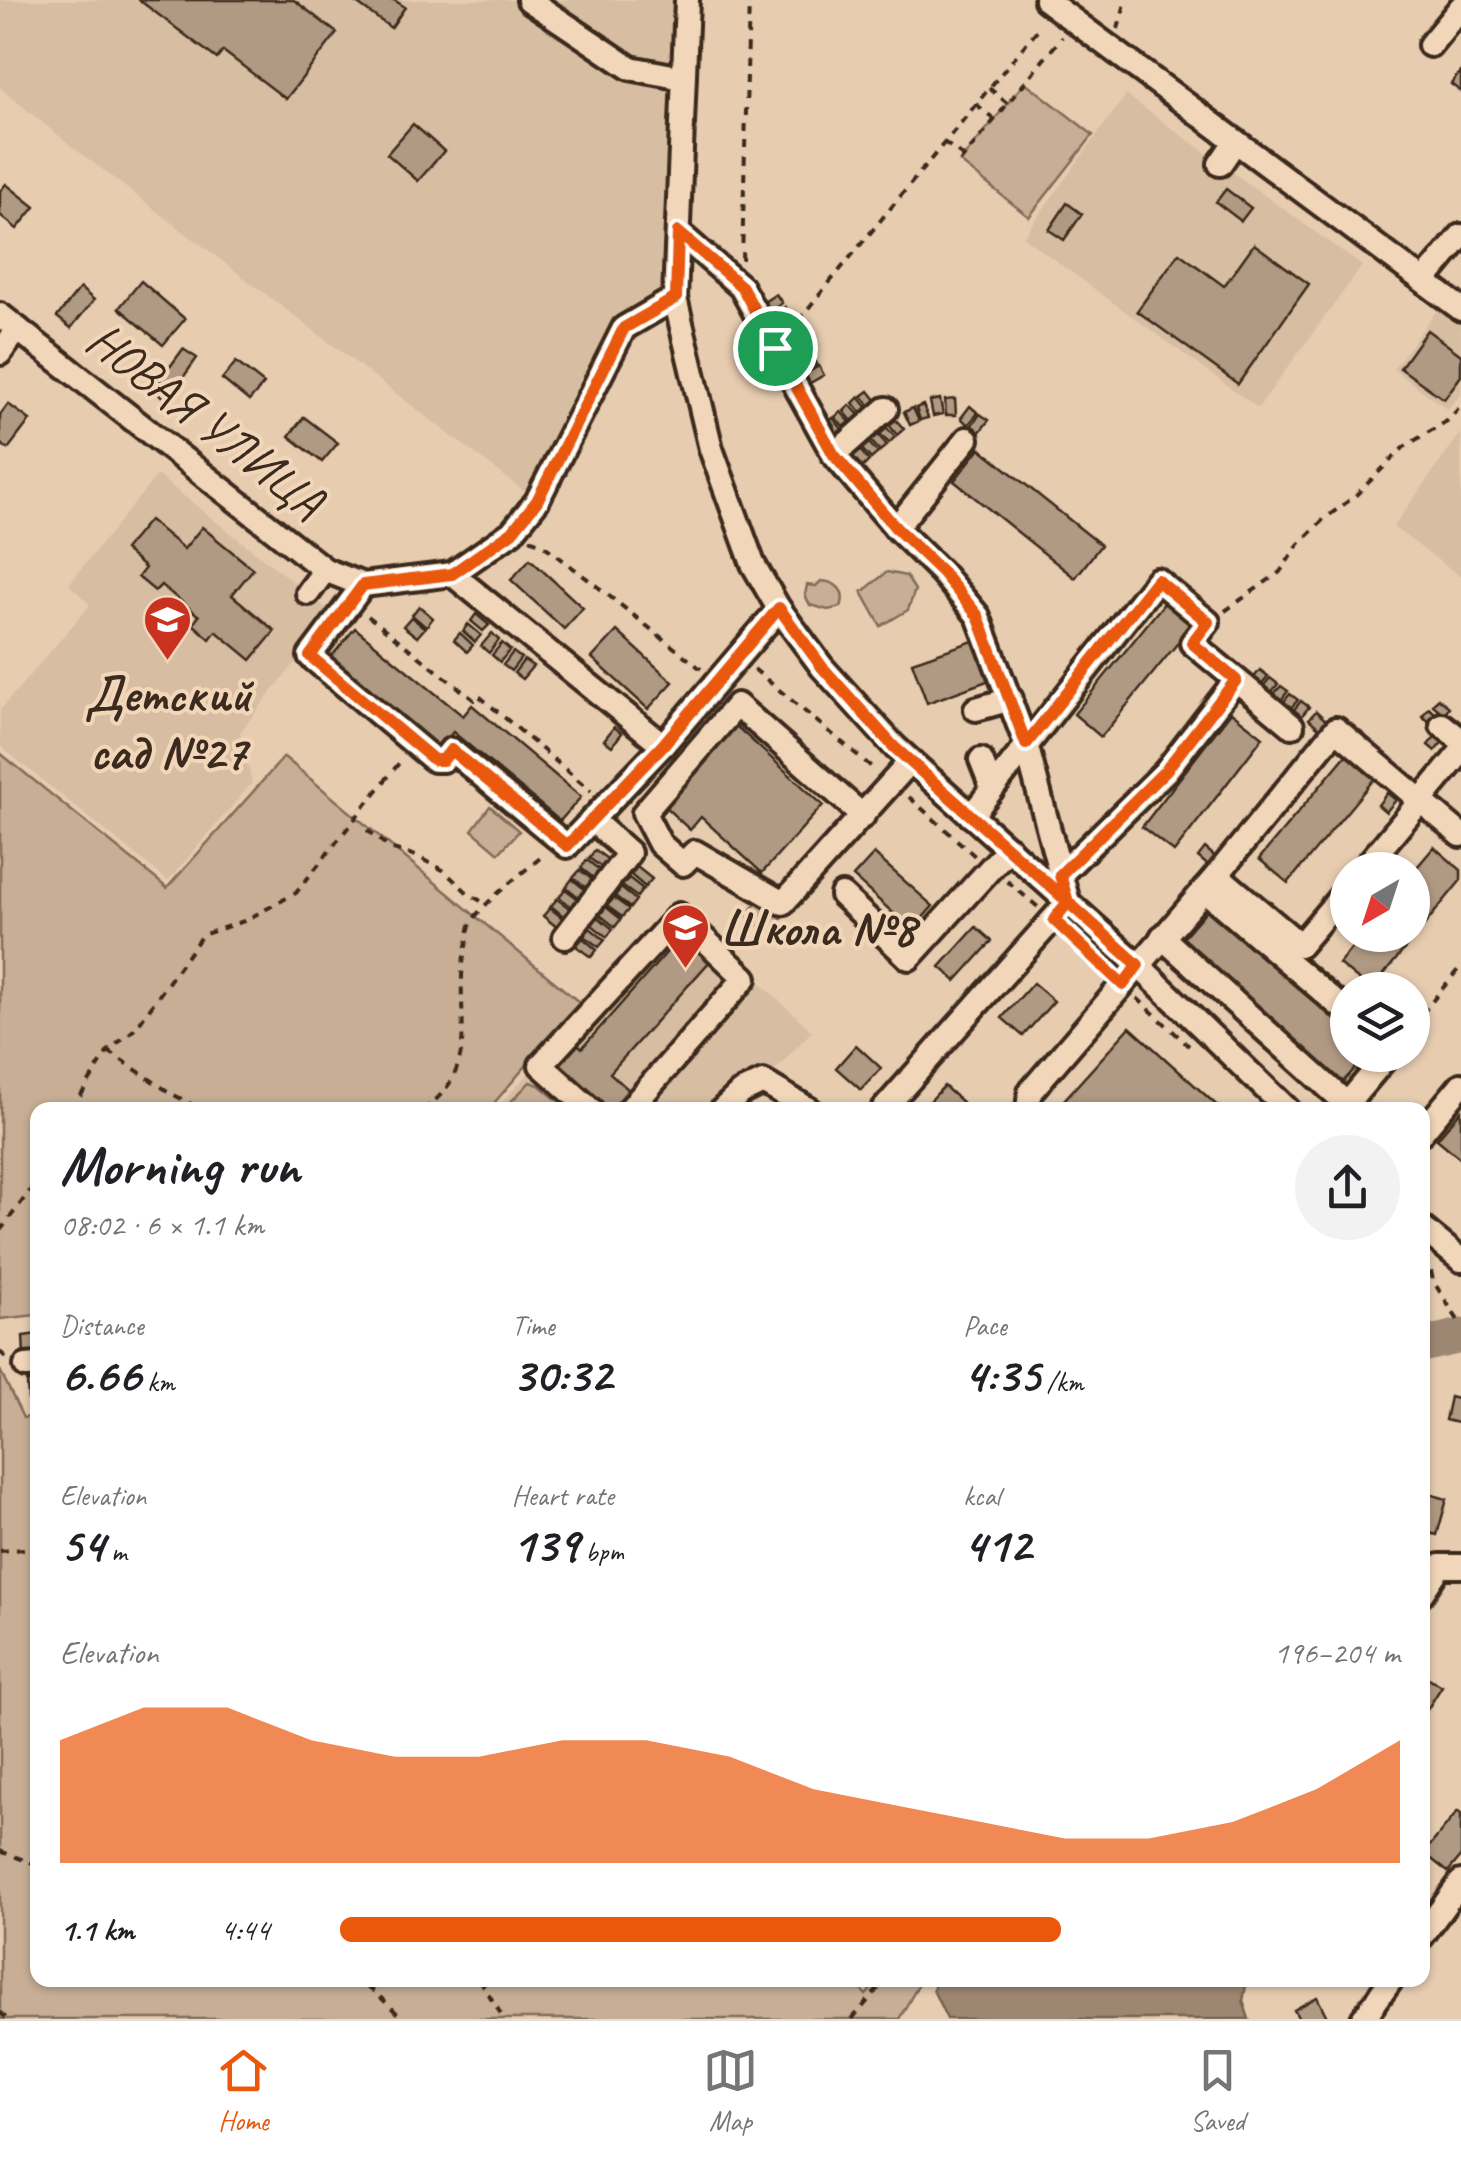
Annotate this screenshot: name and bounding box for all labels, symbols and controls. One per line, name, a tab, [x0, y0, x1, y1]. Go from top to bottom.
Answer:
pin	[733, 306, 818, 391]
street label: НОВАЯ УЛИЦА	[75, 308, 338, 533]
icon: arrive	[748, 321, 803, 376]
school or university icon: Детский сад №27	[142, 594, 194, 662]
place label: Детский сад №27	[85, 663, 255, 784]
north arrow	[1330, 852, 1430, 952]
map controls	[1330, 852, 1430, 1072]
place label: Школа №8	[720, 897, 921, 960]
school or university icon: Школа №8	[659, 902, 711, 970]
button: layers	[1330, 972, 1430, 1072]
text: Morning run	[60, 1131, 300, 1201]
button: share	[1295, 1135, 1400, 1240]
text: 08:02 · 6 × 1.1 km	[60, 1204, 264, 1245]
text: Distance	[60, 1308, 144, 1343]
text: Time	[512, 1308, 555, 1343]
text: Pace	[963, 1308, 1006, 1343]
text: 6.66	[60, 1343, 141, 1406]
text: 30:32	[512, 1343, 612, 1406]
text: 4:35	[963, 1343, 1040, 1406]
text: km	[141, 1364, 175, 1399]
text: /km	[1040, 1364, 1083, 1399]
text: Elevation	[60, 1478, 146, 1513]
text: Heart rate	[512, 1478, 614, 1513]
text: kcal	[963, 1478, 1000, 1513]
text: 54	[60, 1513, 104, 1576]
text: 139	[512, 1513, 579, 1576]
text: 412	[963, 1513, 1031, 1576]
text: m	[104, 1534, 127, 1569]
text: bpm	[579, 1534, 624, 1569]
text: Elevation	[60, 1632, 158, 1673]
text: 196–204 m	[1274, 1632, 1400, 1673]
text: 1.1 km	[60, 1909, 134, 1950]
text: 4:44	[220, 1909, 270, 1950]
tab: Home	[216, 2043, 271, 2138]
tab: Map	[703, 2043, 758, 2138]
tab: Saved	[1190, 2043, 1245, 2138]

